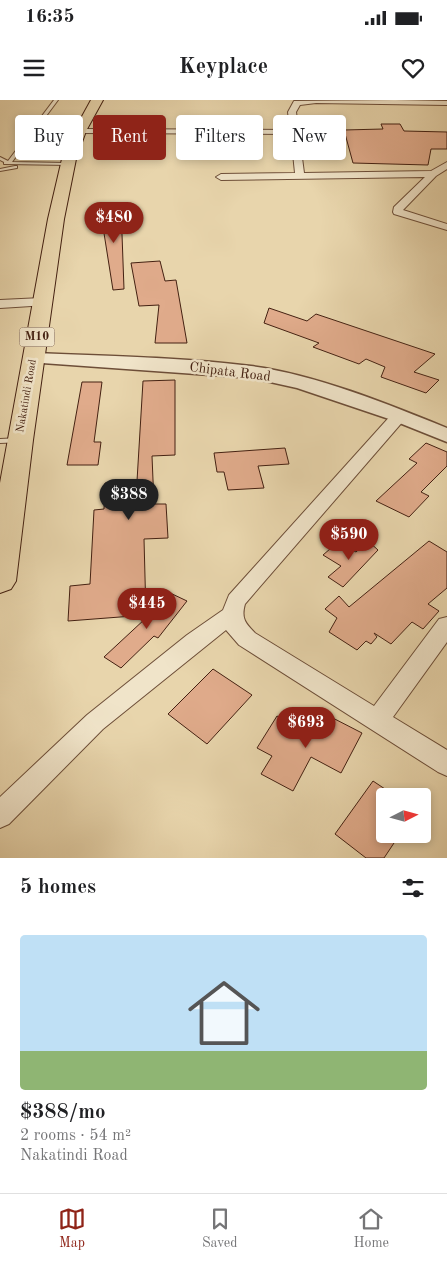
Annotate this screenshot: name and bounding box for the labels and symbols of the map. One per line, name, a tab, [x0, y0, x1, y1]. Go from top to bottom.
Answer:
pin: $480	[84, 202, 144, 244]
road number: M10	[20, 328, 54, 346]
street label: Nakatindi Road	[15, 358, 39, 433]
street label: Chipata Road	[189, 360, 271, 384]
pin: $388	[99, 478, 159, 521]
pin: $590	[319, 518, 379, 561]
pin: $445	[117, 588, 177, 630]
pin: $693	[276, 706, 336, 749]
north arrow	[376, 788, 431, 842]

